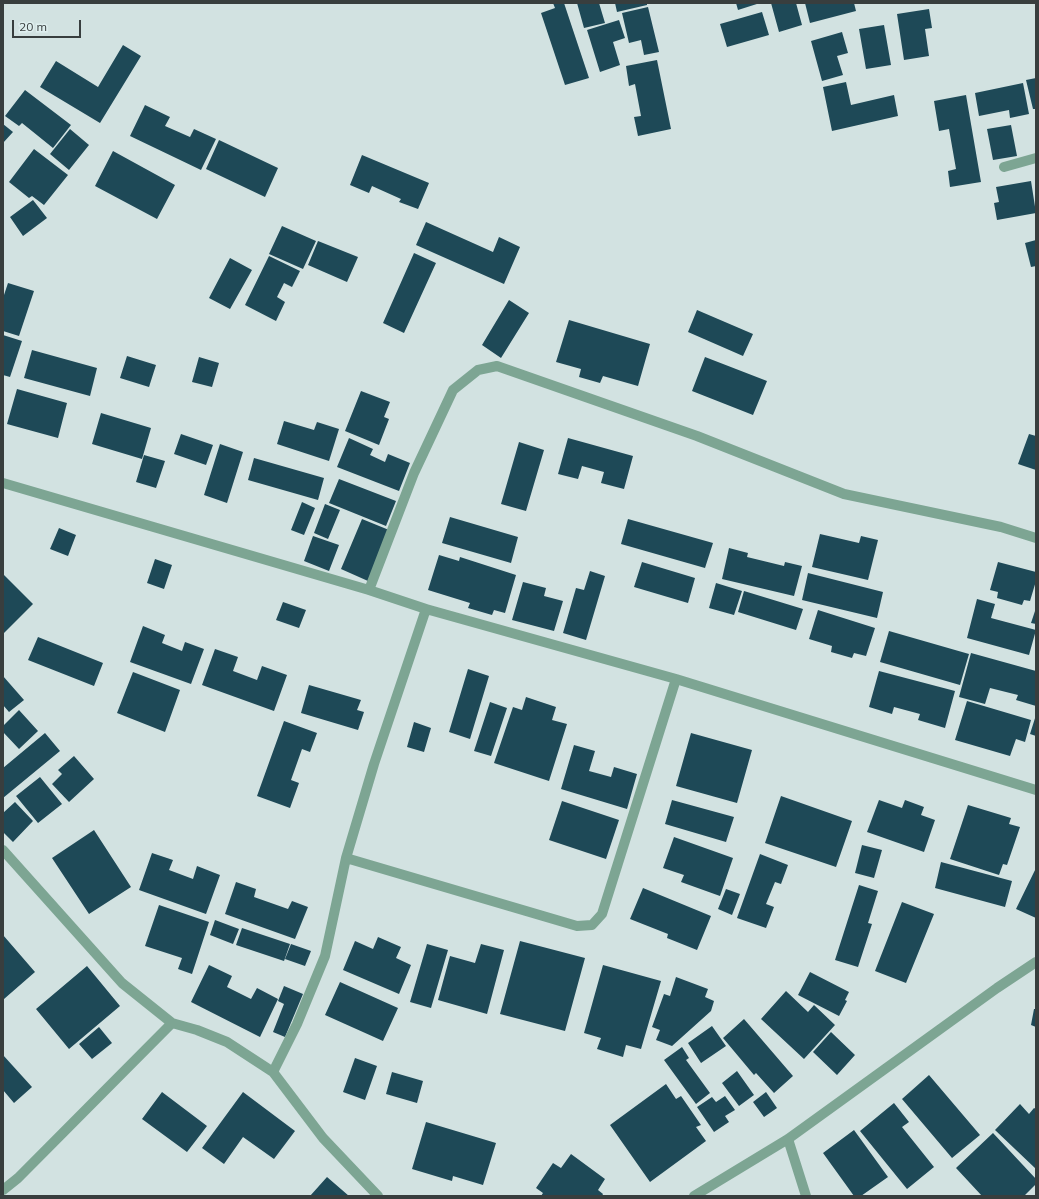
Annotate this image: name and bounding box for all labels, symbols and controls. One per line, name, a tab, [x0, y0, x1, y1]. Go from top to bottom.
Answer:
scale bar	[14, 12, 83, 38]
text: 20 m	[19, 19, 47, 34]

